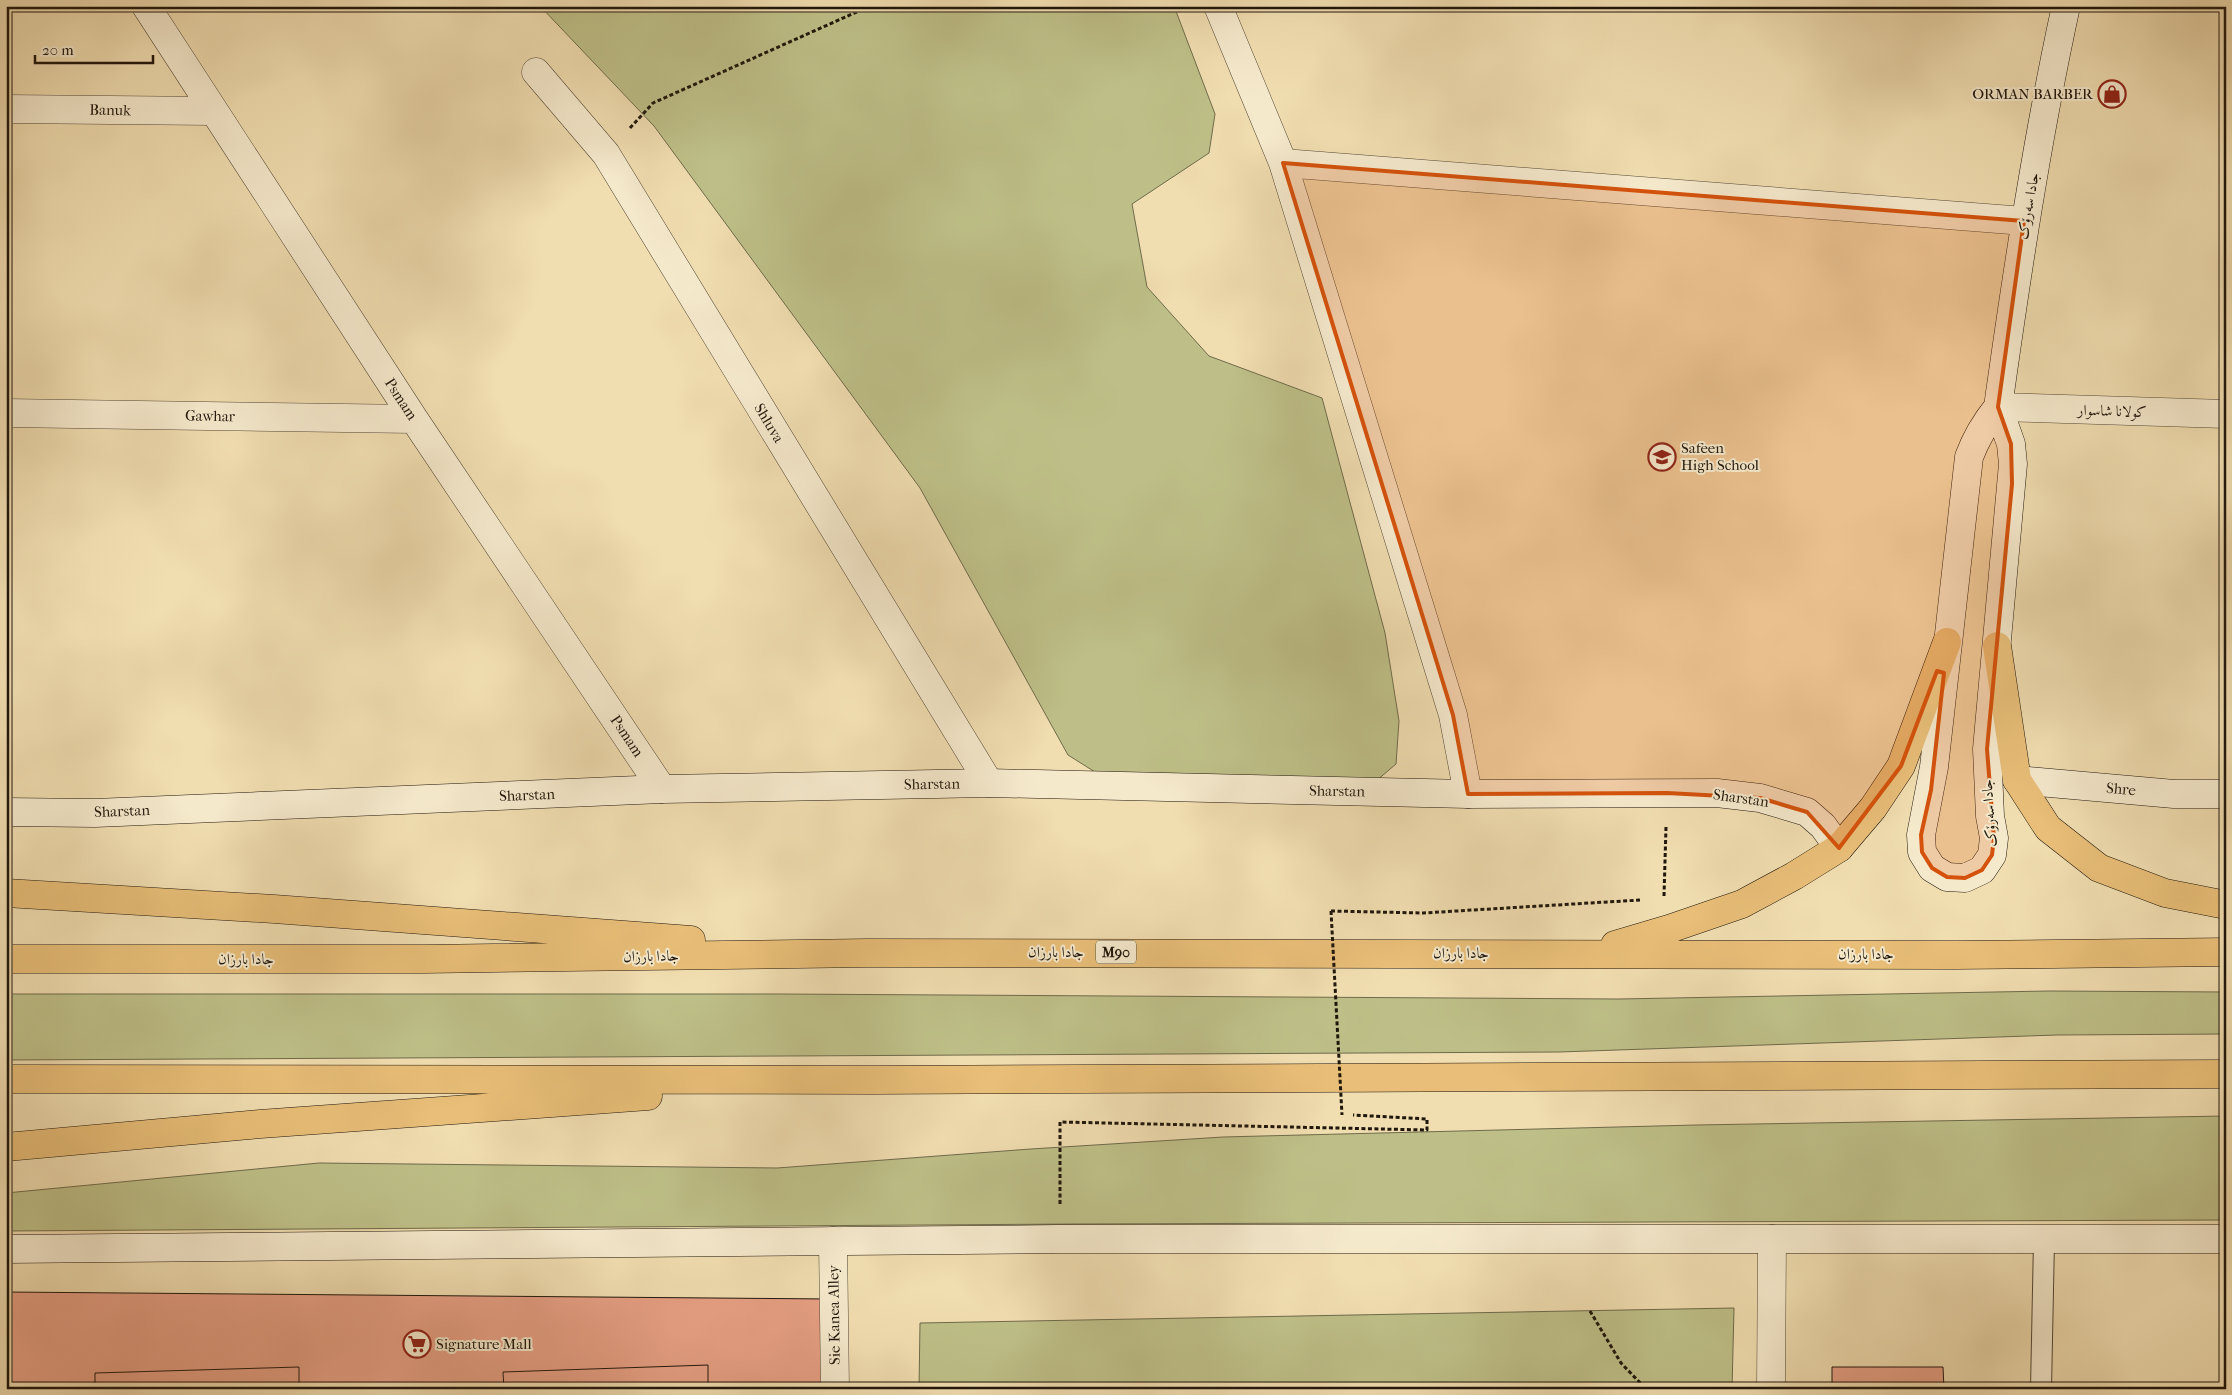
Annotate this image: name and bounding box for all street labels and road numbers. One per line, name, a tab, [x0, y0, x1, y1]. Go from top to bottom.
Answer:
street label: Banuk	[89, 101, 131, 119]
street label: جادا سەرۆک	[2013, 171, 2043, 241]
street label: Psmam	[381, 375, 421, 424]
street label: Shluva	[750, 400, 788, 447]
street label: كولانا شاسوار	[2075, 401, 2147, 421]
street label: Gawhar	[185, 407, 236, 425]
street label: Psmam	[607, 712, 648, 761]
street label: Sharstan	[904, 775, 960, 793]
street label: جادا سەرۆک	[1978, 779, 2000, 847]
street label: Shre	[2105, 779, 2137, 799]
street label: Sharstan	[1309, 782, 1365, 800]
street label: Sharstan	[499, 785, 556, 805]
street label: Sharstan	[1712, 785, 1770, 811]
street label: Sharstan	[94, 801, 151, 821]
road number: M90	[1096, 940, 1136, 964]
street label: جادا بارزان	[1028, 943, 1084, 961]
street label: جادا بارزان	[1433, 944, 1489, 962]
street label: جادا بارزان	[1838, 945, 1894, 963]
street label: جادا بارزان	[623, 947, 679, 965]
street label: جادا بارزان	[218, 950, 274, 968]
street label: Sie Kanea Alley	[824, 1264, 844, 1365]

